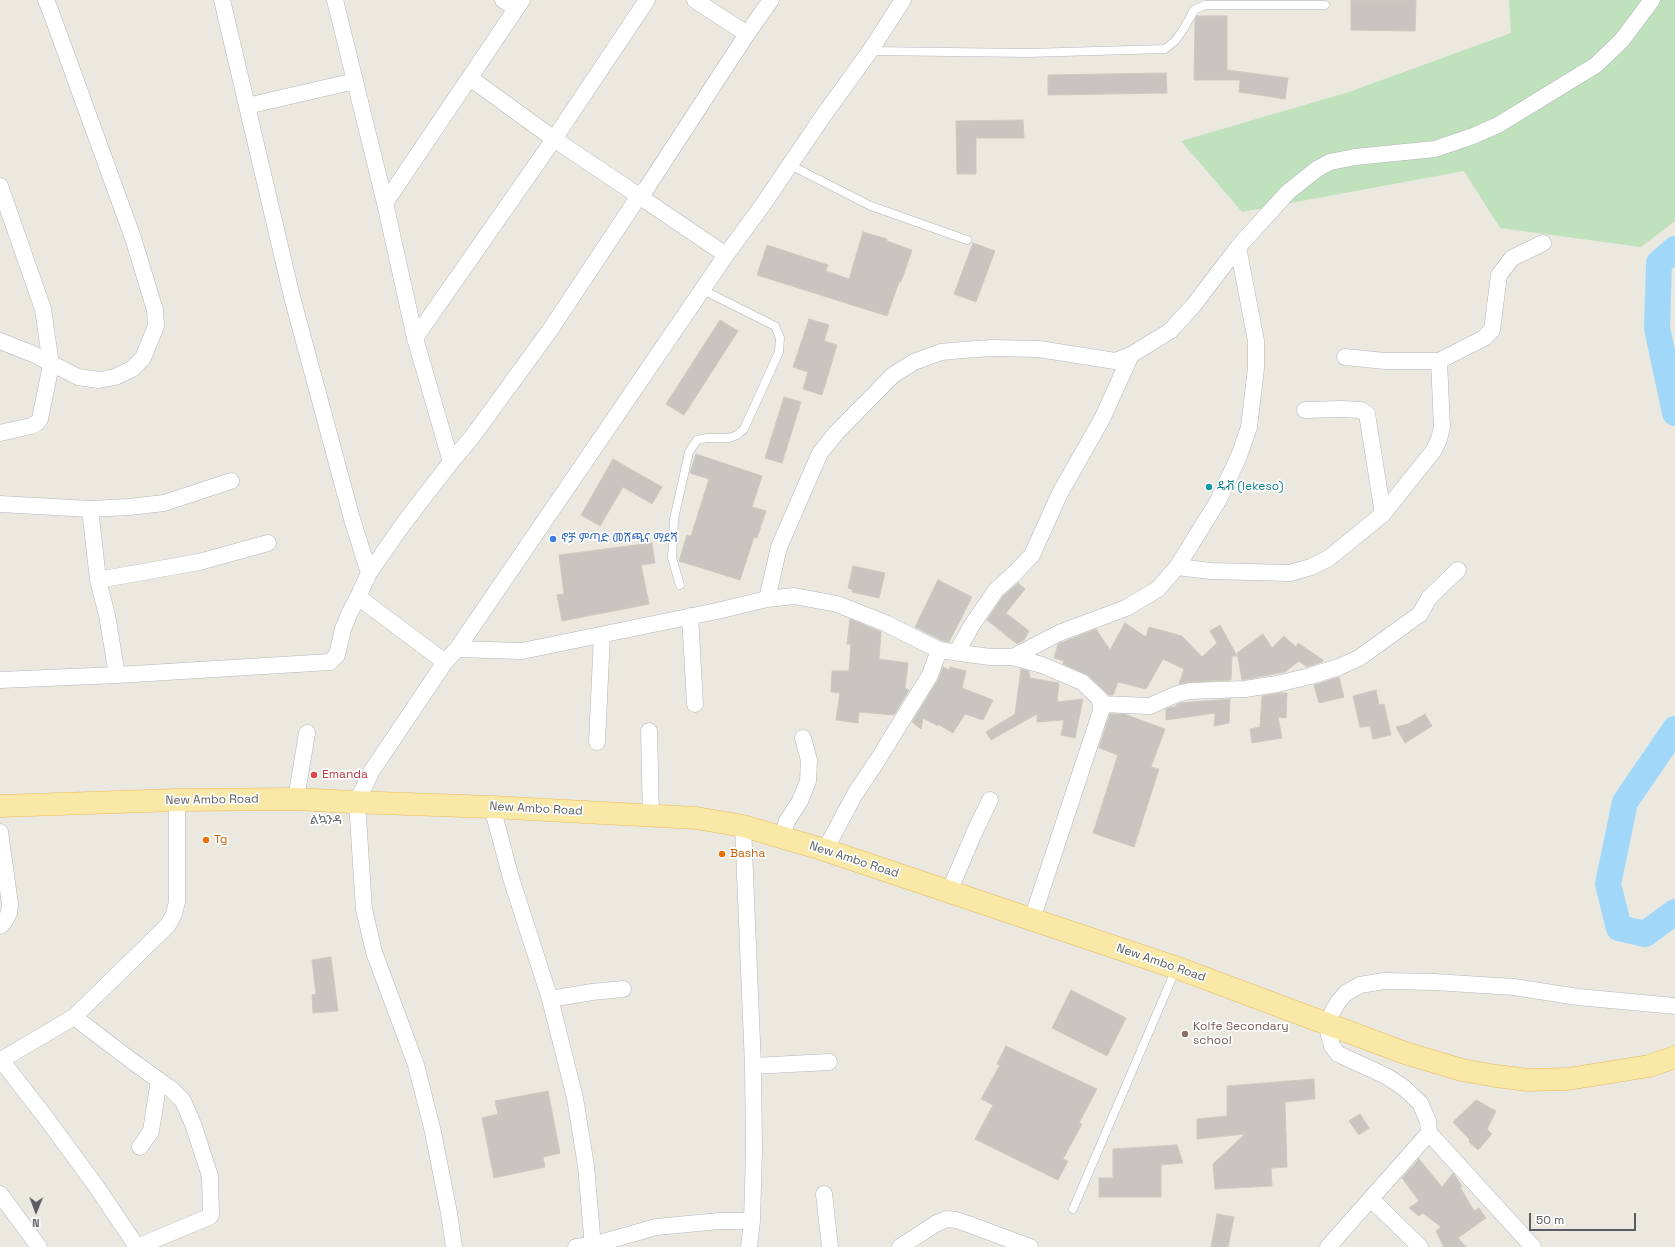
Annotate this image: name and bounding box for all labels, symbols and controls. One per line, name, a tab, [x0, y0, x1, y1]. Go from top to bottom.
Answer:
place label: ዴቭ (lekeso)	[1217, 480, 1283, 494]
marker: ዴቭ (lekeso)	[1204, 482, 1214, 492]
place label: ኖቻ ምጣድ መሸጫና ማደሻ	[561, 532, 678, 546]
marker: ኖቻ ምጣድ መሸጫና ማደሻ	[548, 534, 558, 544]
place label: Emanda	[322, 768, 368, 782]
marker: Emanda	[309, 770, 319, 780]
street label: New Ambo Road	[165, 792, 259, 808]
street label: New Ambo Road	[489, 799, 583, 819]
district label: ልኳንዳ	[310, 812, 342, 828]
place label: Tg	[214, 833, 228, 847]
marker: Tg	[201, 835, 211, 845]
street label: New Ambo Road	[807, 839, 901, 881]
place label: Basha	[730, 847, 765, 861]
marker: Basha	[717, 849, 727, 859]
street label: New Ambo Road	[1115, 941, 1207, 985]
place label: Kolfe Secondary school	[1193, 1020, 1289, 1048]
marker: Kolfe Secondary school	[1180, 1029, 1190, 1039]
north arrow	[16, 1191, 56, 1231]
scale bar	[1531, 1205, 1638, 1231]
text: 50 m	[1536, 1212, 1564, 1228]
text: N	[32, 1216, 40, 1230]

